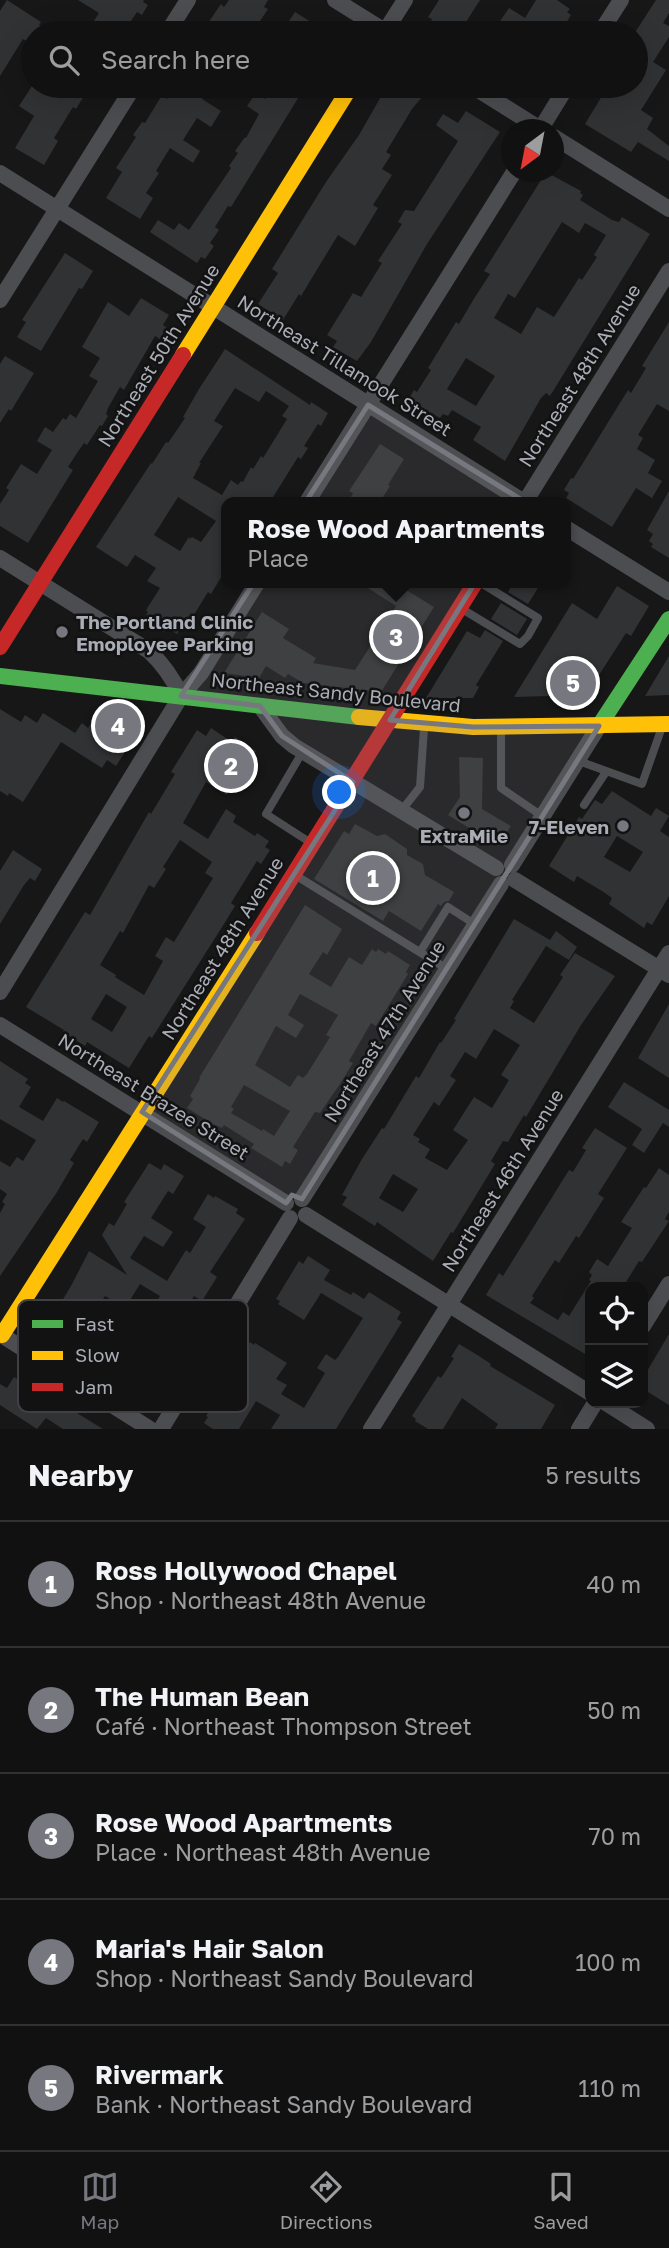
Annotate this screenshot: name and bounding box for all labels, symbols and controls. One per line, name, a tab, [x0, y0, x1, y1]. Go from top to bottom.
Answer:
search box	[21, 21, 648, 98]
icon: search	[45, 41, 83, 79]
text: Search here	[101, 44, 250, 75]
north arrow	[501, 119, 564, 182]
street label: Northeast 50th Avenue	[92, 259, 224, 451]
street label: Northeast 48th Avenue	[513, 279, 645, 471]
street label: Northeast Tillamook Street	[234, 289, 456, 441]
popup	[221, 497, 571, 588]
text: Rose Wood Apartments	[247, 513, 545, 544]
text: Place	[247, 544, 309, 572]
place label: The Portland Clinic Emoployee Parking	[76, 610, 253, 655]
pin: 3	[373, 611, 419, 663]
marker: The Portland Clinic Emoployee Parking	[54, 624, 70, 640]
pin: 5	[550, 657, 596, 709]
street label: Northeast Sandy Boulevard	[210, 667, 462, 717]
pin: 4	[95, 700, 141, 752]
pin: 2	[208, 740, 254, 792]
your location	[322, 775, 356, 809]
marker: ExtraMile	[456, 805, 472, 821]
place label: 7-Eleven	[529, 815, 609, 838]
marker: 7-Eleven	[615, 818, 631, 834]
place label: ExtraMile	[420, 824, 508, 847]
street label: Northeast 48th Avenue	[156, 852, 288, 1044]
pin: 1	[350, 852, 396, 904]
street label: Northeast 47th Avenue	[319, 936, 449, 1126]
street label: Northeast Brazee Street	[54, 1028, 254, 1164]
street label: Northeast 46th Avenue	[436, 1084, 568, 1276]
map controls	[585, 1282, 648, 1408]
button: locate	[585, 1282, 648, 1345]
legend	[18, 1300, 248, 1412]
text: Fast	[75, 1312, 114, 1335]
text: Slow	[75, 1343, 120, 1366]
button: layers	[585, 1345, 648, 1408]
text: Jam	[75, 1375, 113, 1398]
text: Nearby	[28, 1457, 133, 1493]
text: 5 results	[545, 1461, 641, 1489]
text: Ross Hollywood Chapel	[95, 1555, 397, 1586]
text: 1	[45, 1570, 57, 1598]
text: 40 m	[587, 1570, 641, 1598]
text: Shop · Northeast 48th Avenue	[95, 1586, 426, 1614]
text: The Human Bean	[95, 1681, 309, 1712]
text: 2	[44, 1696, 58, 1724]
text: 50 m	[587, 1696, 641, 1724]
text: Café · Northeast Thompson Street	[95, 1712, 472, 1740]
text: Rose Wood Apartments	[95, 1807, 392, 1838]
text: 3	[44, 1822, 58, 1850]
text: 70 m	[588, 1822, 641, 1850]
text: Place · Northeast 48th Avenue	[95, 1838, 431, 1866]
text: Maria's Hair Salon	[95, 1933, 324, 1964]
text: 4	[44, 1948, 58, 1976]
text: 100 m	[575, 1948, 641, 1976]
text: Shop · Northeast Sandy Boulevard	[95, 1964, 474, 1992]
text: Rivermark	[95, 2059, 224, 2090]
text: 5	[44, 2074, 58, 2102]
text: 110 m	[578, 2074, 641, 2102]
text: Bank · Northeast Sandy Boulevard	[95, 2090, 472, 2118]
tab: Map	[80, 2168, 119, 2233]
tab: Directions	[280, 2168, 373, 2233]
tab: Saved	[533, 2168, 589, 2233]

